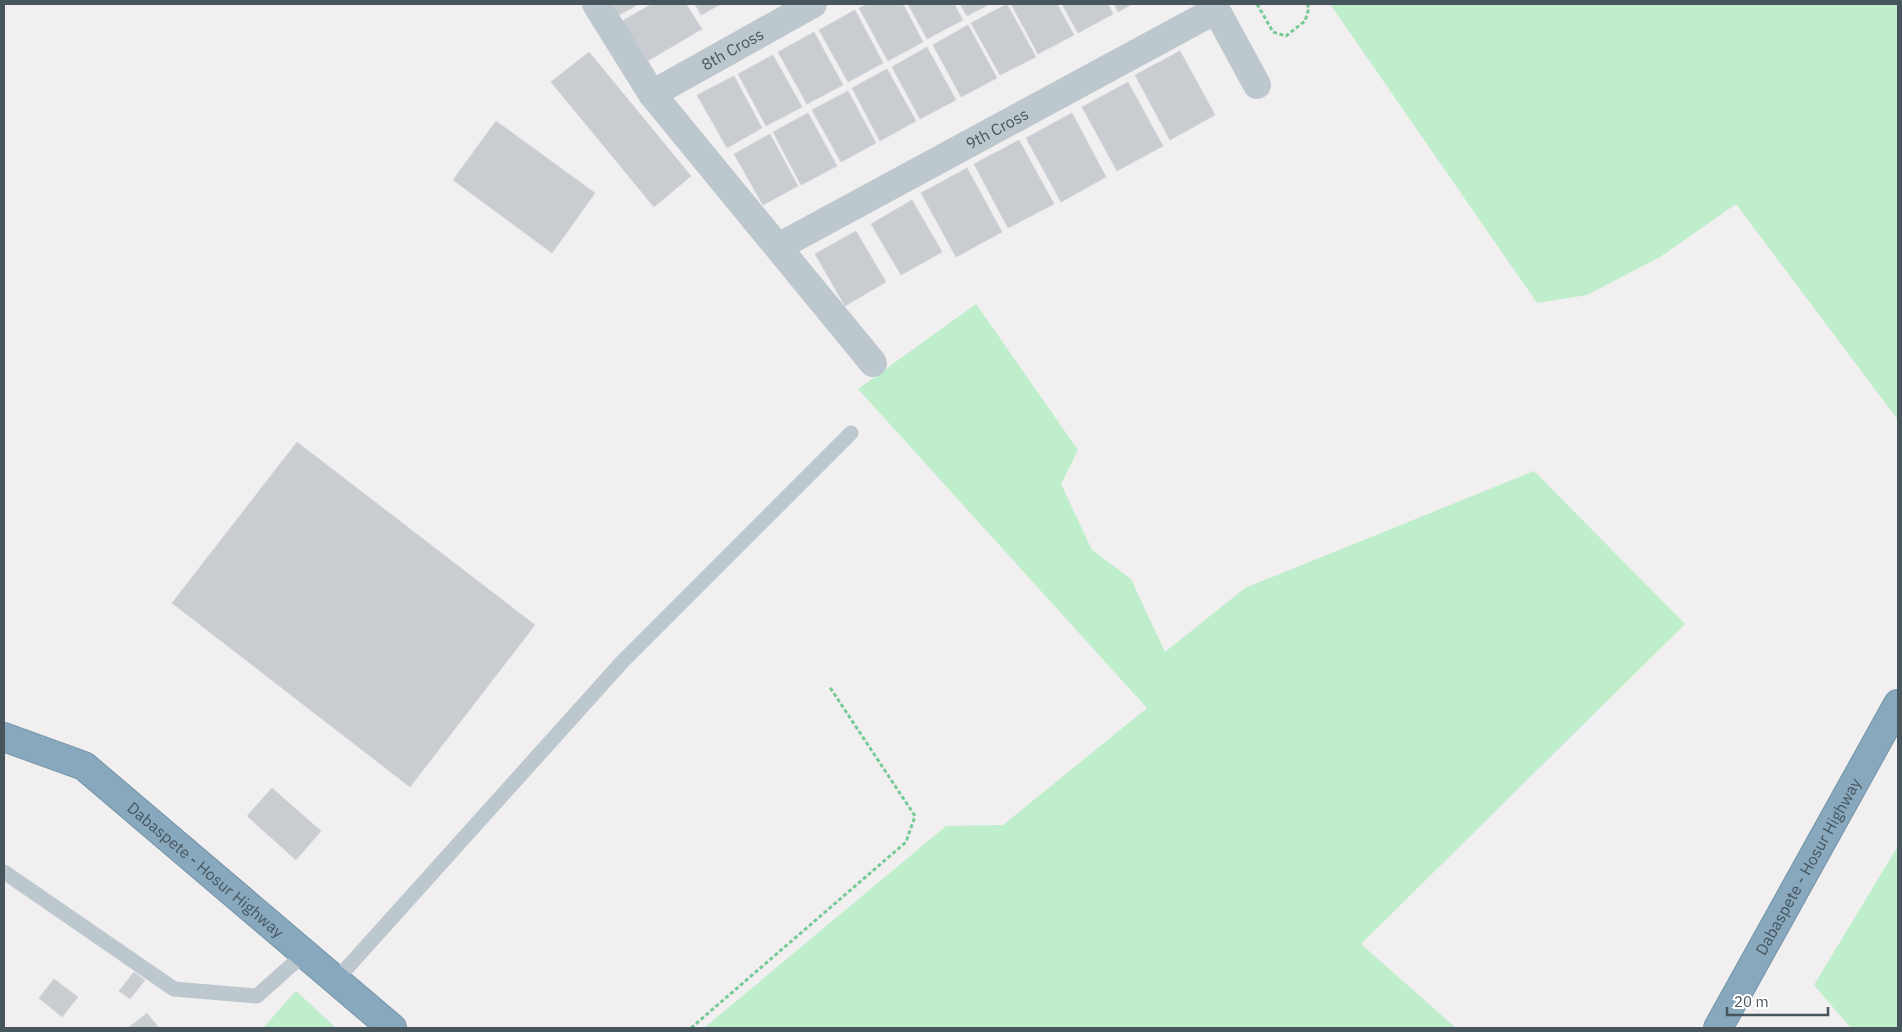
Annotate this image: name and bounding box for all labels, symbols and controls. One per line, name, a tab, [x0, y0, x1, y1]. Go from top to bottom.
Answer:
street label: 8th Cross	[698, 24, 767, 75]
street label: 9th Cross	[962, 103, 1032, 154]
street label: Dabaspete - Hosur Highway	[1751, 774, 1865, 958]
street label: Dabaspete - Hosur Highway	[123, 797, 288, 942]
scale bar	[1727, 984, 1828, 1016]
text: 20 m	[1734, 992, 1769, 1011]

